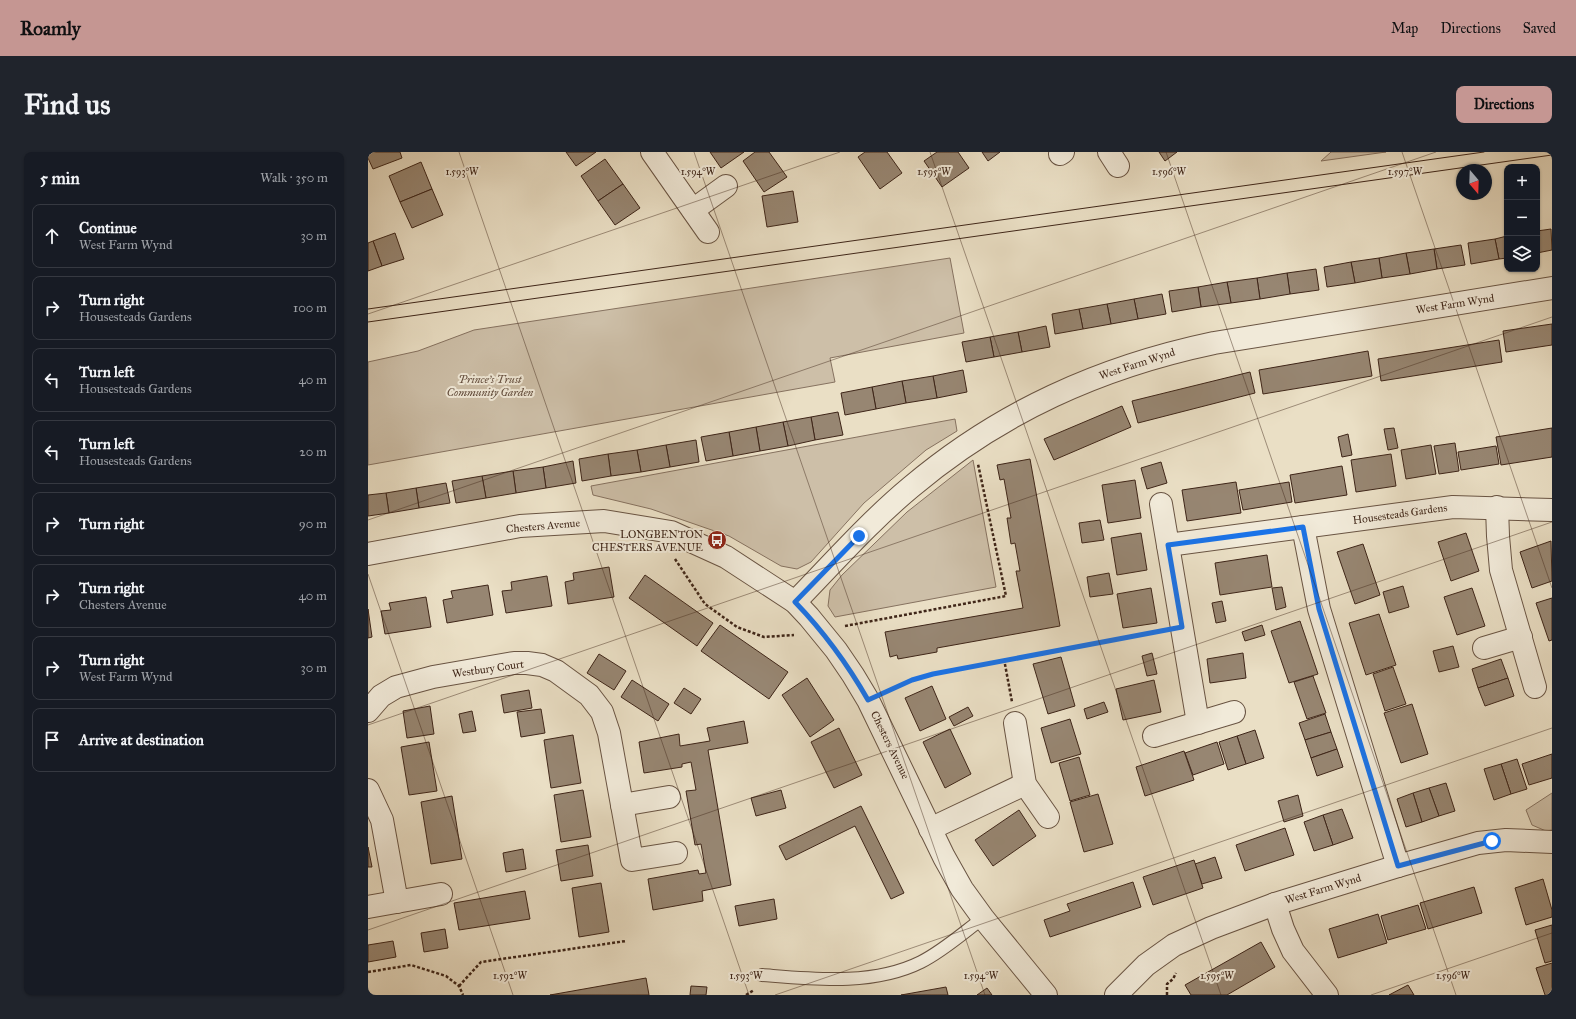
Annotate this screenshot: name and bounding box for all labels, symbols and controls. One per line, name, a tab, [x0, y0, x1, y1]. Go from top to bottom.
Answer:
text: Roamly	[20, 17, 81, 40]
text: Map	[1391, 20, 1418, 37]
text: Directions	[1440, 20, 1501, 37]
text: Saved	[1523, 20, 1556, 37]
button: Directions	[1456, 86, 1552, 123]
text: Find us	[24, 87, 110, 122]
north arrow	[1456, 164, 1492, 200]
map controls	[1504, 164, 1540, 272]
button: +	[1504, 164, 1540, 200]
text: 1.593°W	[445, 166, 479, 178]
text: 1.594°W	[681, 166, 716, 178]
text: 1.595°W	[917, 166, 951, 178]
text: 1.596°W	[1152, 166, 1187, 178]
text: 1.597°W	[1388, 166, 1423, 178]
text: 5 min	[40, 168, 80, 189]
text: Walk · 350 m	[260, 170, 328, 186]
button: −	[1504, 200, 1540, 236]
text: Continue	[79, 219, 137, 237]
icon: ahead	[41, 225, 63, 247]
text: 30 m	[301, 228, 327, 244]
button: layers	[1504, 236, 1540, 272]
text: West Farm Wynd	[79, 237, 172, 253]
text: Turn right	[79, 291, 144, 309]
street label: West Farm Wynd	[1415, 291, 1496, 317]
icon: right	[41, 297, 63, 319]
text: 100 m	[293, 300, 327, 316]
text: Housesteads Gardens	[79, 309, 192, 325]
street label: West Farm Wynd	[1097, 345, 1177, 382]
text: Turn left	[79, 363, 135, 381]
icon: left	[41, 369, 63, 391]
text: 40 m	[298, 372, 327, 388]
park label: Prince's Trust Community Garden	[447, 373, 534, 399]
text: Housesteads Gardens	[79, 381, 192, 397]
text: Turn left	[79, 435, 135, 453]
icon: left	[41, 441, 63, 463]
text: 20 m	[299, 444, 327, 460]
text: Housesteads Gardens	[79, 453, 192, 469]
street label: Housesteads Gardens	[1352, 501, 1448, 527]
icon: right	[41, 513, 63, 535]
text: Turn right	[79, 515, 144, 533]
text: 90 m	[299, 516, 327, 532]
street label: Chesters Avenue	[505, 516, 581, 536]
route end	[850, 527, 868, 545]
place label: LONGBENTON CHESTERS AVENUE	[592, 528, 703, 554]
bus stop icon: LONGBENTON CHESTERS AVENUE	[706, 529, 728, 551]
text: Turn right	[79, 579, 144, 597]
icon: right	[41, 585, 63, 607]
text: 40 m	[298, 588, 327, 604]
text: Chesters Avenue	[79, 597, 167, 613]
text: Turn right	[79, 651, 144, 669]
icon: right	[41, 657, 63, 679]
street label: Westbury Court	[451, 658, 525, 680]
text: 30 m	[301, 660, 327, 676]
text: West Farm Wynd	[79, 669, 172, 685]
street label: Chesters Avenue	[868, 709, 912, 782]
icon: arrive	[41, 729, 63, 751]
text: Arrive at destination	[79, 731, 204, 749]
route start	[1483, 832, 1501, 850]
street label: West Farm Wynd	[1283, 871, 1363, 907]
text: 1.592°W	[493, 970, 527, 982]
text: 1.593°W	[729, 970, 763, 982]
text: 1.594°W	[964, 970, 999, 982]
text: 1.595°W	[1200, 970, 1234, 982]
text: 1.596°W	[1436, 970, 1471, 982]

